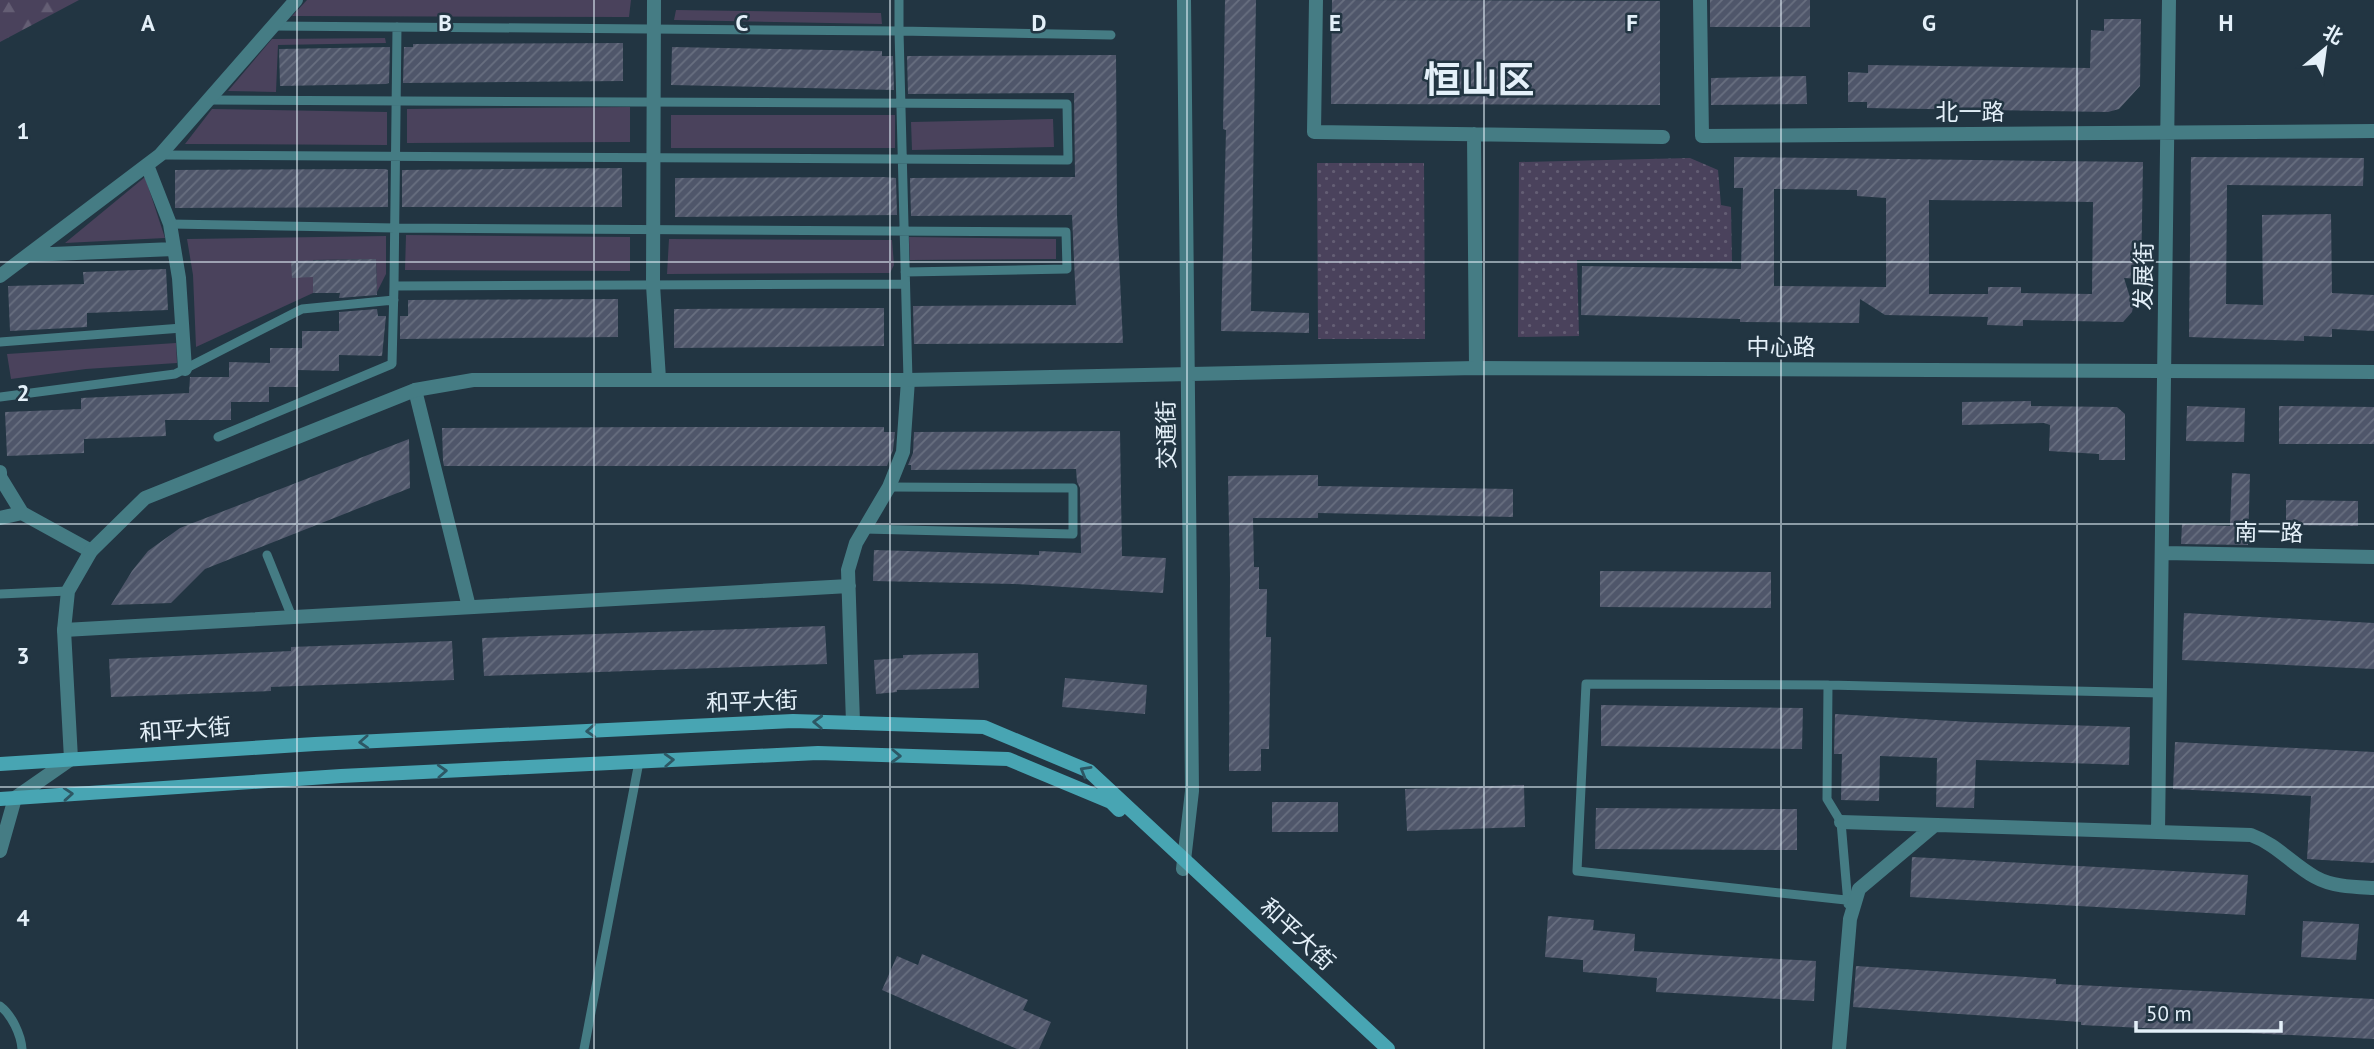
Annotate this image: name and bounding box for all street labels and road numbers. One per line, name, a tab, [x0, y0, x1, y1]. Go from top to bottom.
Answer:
street label: 北一路	[1936, 97, 2005, 126]
street label: 发展街	[2128, 241, 2158, 311]
street label: 中心路	[1747, 332, 1816, 361]
street label: 交通街	[1151, 400, 1181, 470]
street label: 南一路	[2234, 517, 2304, 547]
street label: 和平大街	[706, 685, 798, 717]
street label: 和平大街	[138, 711, 232, 747]
street label: 和平大街	[1254, 892, 1342, 976]

